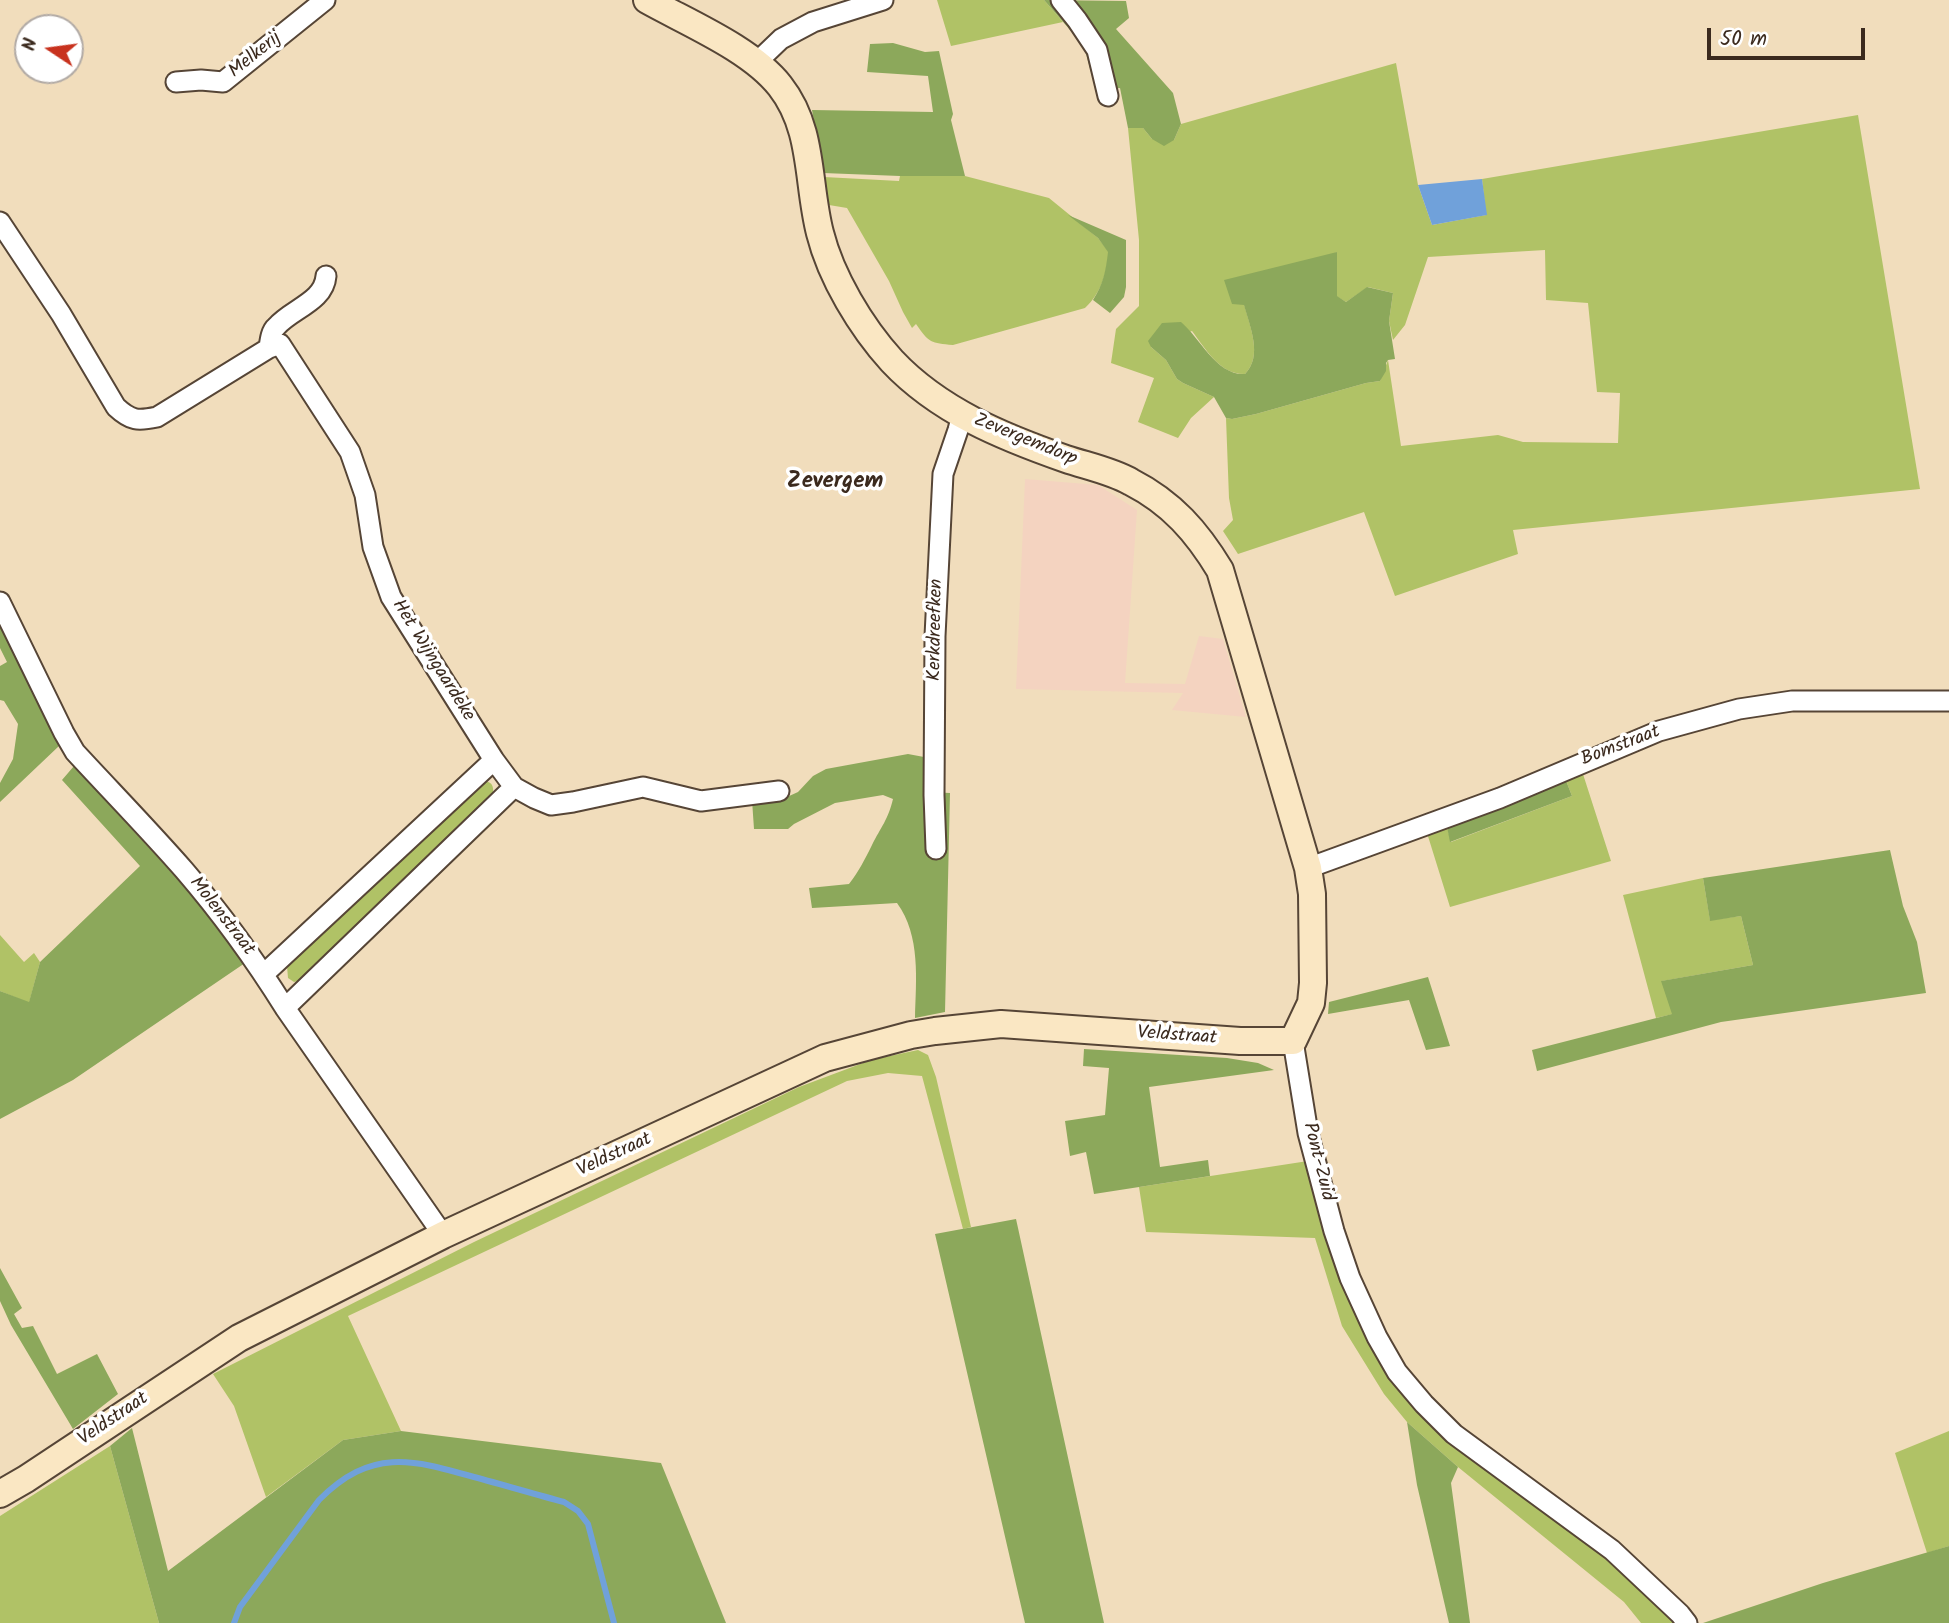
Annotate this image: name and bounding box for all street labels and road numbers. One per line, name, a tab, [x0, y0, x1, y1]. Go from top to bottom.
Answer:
street label: Melkerij	[225, 28, 287, 84]
street label: Zevergemdorp	[970, 410, 1080, 472]
street label: Kerkdreefken	[925, 579, 949, 681]
street label: Het Wijngaardeke	[385, 596, 479, 726]
street label: Bomstraat	[1578, 722, 1664, 772]
street label: Molenstraat	[183, 873, 259, 961]
street label: Veldstraat	[1136, 1023, 1218, 1051]
street label: Pont-Zuid	[1296, 1120, 1338, 1204]
street label: Veldstraat	[574, 1129, 656, 1183]
street label: Veldstraat	[75, 1388, 153, 1452]

